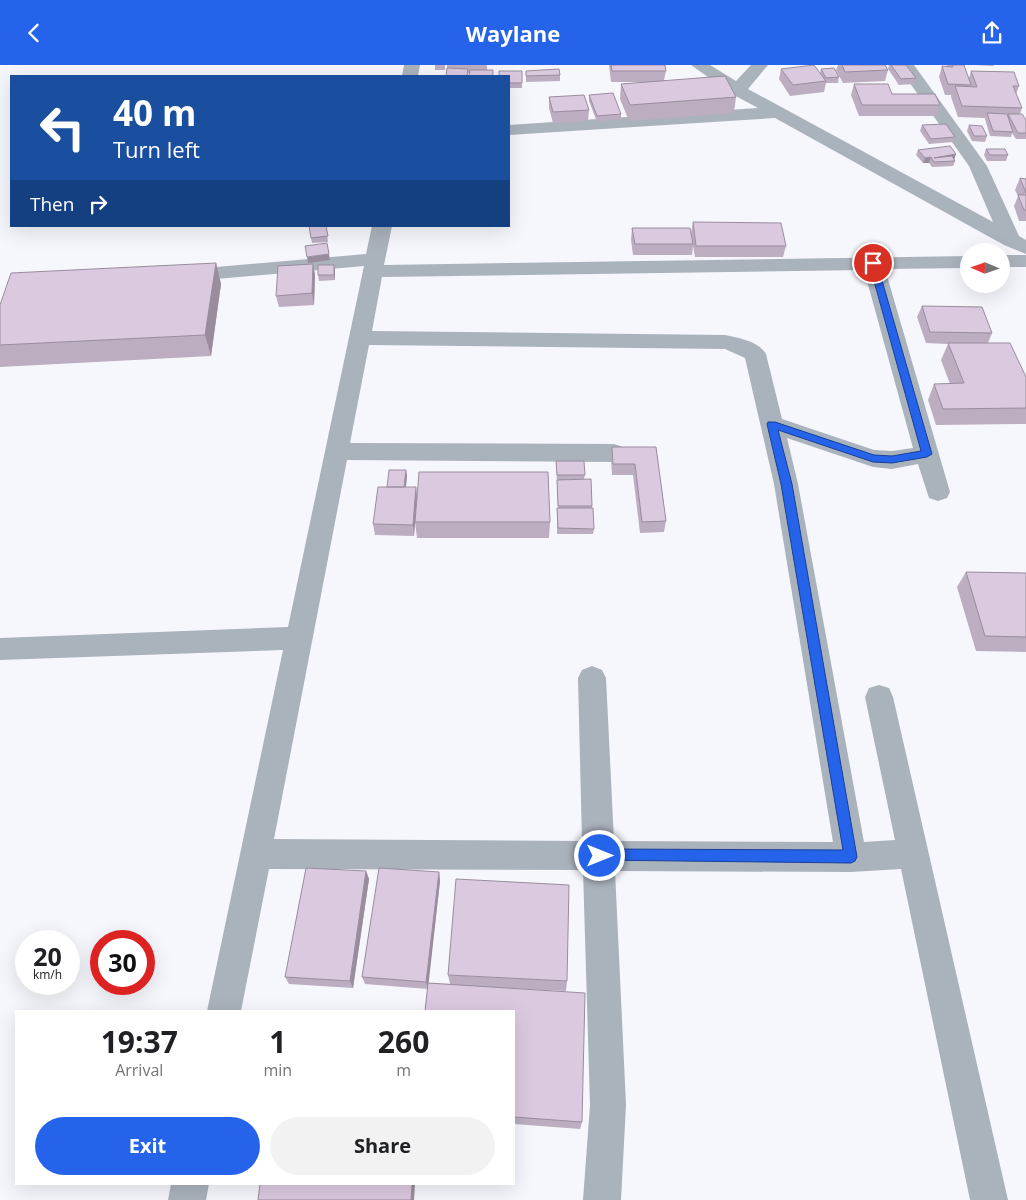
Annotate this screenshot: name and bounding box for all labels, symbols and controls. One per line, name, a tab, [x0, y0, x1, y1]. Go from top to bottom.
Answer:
text: Waylane	[466, 18, 560, 48]
icon: back	[20, 19, 48, 47]
icon: share	[978, 19, 1006, 47]
text: 40 m	[113, 89, 196, 136]
icon: left	[30, 95, 95, 160]
text: Turn left	[113, 134, 200, 164]
icon: right	[84, 190, 112, 218]
text: Then	[30, 191, 74, 217]
pin	[852, 242, 894, 284]
north arrow	[960, 243, 1010, 293]
map controls	[960, 243, 1010, 293]
icon: arrive	[859, 249, 887, 277]
position arrow	[573, 829, 625, 881]
speed limit sign: 30	[90, 930, 155, 995]
text: 20	[33, 939, 62, 973]
text: km/h	[33, 966, 62, 983]
text: 19:37	[101, 1021, 178, 1062]
text: 1	[269, 1021, 286, 1062]
text: 260	[378, 1021, 429, 1062]
text: Arrival	[115, 1059, 163, 1081]
text: min	[264, 1059, 292, 1081]
text: m	[396, 1059, 411, 1081]
button: Exit	[35, 1117, 260, 1175]
button: Share	[270, 1117, 495, 1175]

